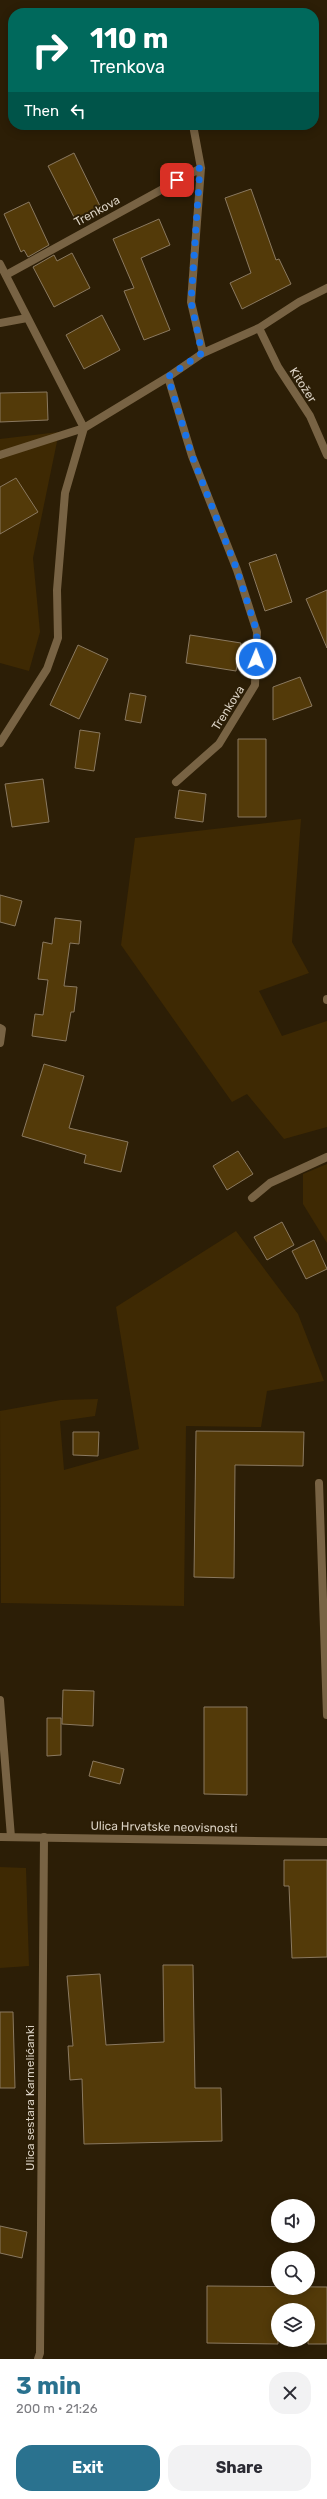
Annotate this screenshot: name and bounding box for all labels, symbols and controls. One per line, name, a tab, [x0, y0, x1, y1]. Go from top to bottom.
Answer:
text: 110 m	[90, 22, 168, 55]
icon: right	[24, 24, 76, 76]
text: Trenkova	[90, 56, 165, 78]
icon: left	[67, 100, 89, 122]
text: Then	[24, 102, 59, 120]
pin	[160, 163, 194, 197]
icon: arrive	[166, 169, 188, 191]
street label: Trenkova	[72, 193, 122, 229]
street label: Kitožer	[287, 365, 320, 406]
position arrow	[235, 638, 277, 680]
street label: Trenkova	[209, 683, 247, 733]
street label: Ulica Hrvatske neovisnosti	[90, 1819, 238, 1835]
street label: Ulica sestara Karmelićanki	[23, 2025, 37, 2171]
map controls	[271, 2199, 315, 2347]
button: sound	[271, 2199, 315, 2243]
button: search	[271, 2251, 315, 2295]
button: layers	[271, 2303, 315, 2347]
text: 3 min	[16, 2372, 81, 2400]
button: close	[269, 2372, 311, 2414]
text: 200 m · 21:26	[16, 2401, 98, 2416]
button: Exit	[16, 2445, 160, 2491]
button: Share	[168, 2445, 311, 2491]

